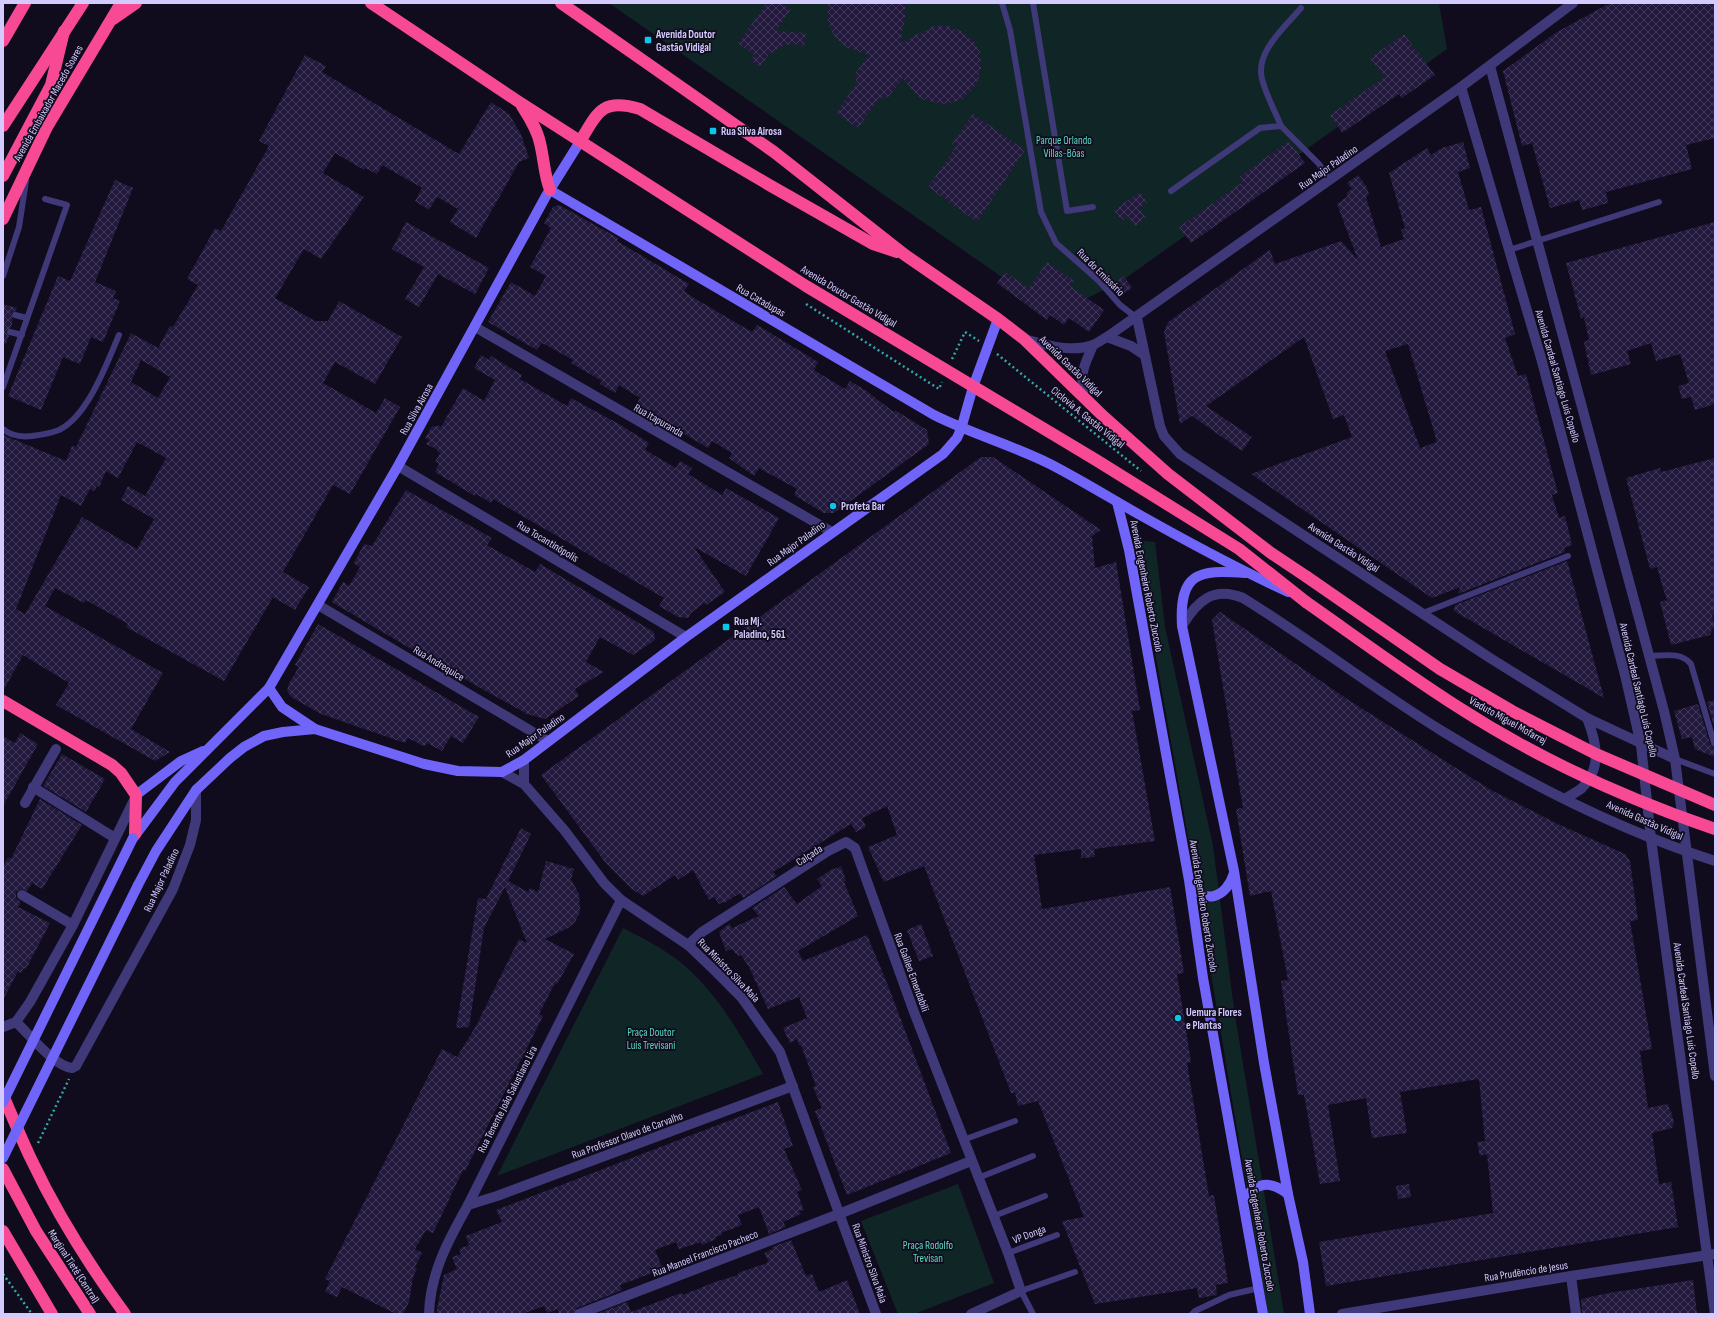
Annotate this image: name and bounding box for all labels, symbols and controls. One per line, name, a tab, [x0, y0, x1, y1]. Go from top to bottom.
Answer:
place label: Avenida Doutor Gastão Vidigal	[655, 28, 716, 54]
marker: Avenida Doutor Gastão Vidigal	[643, 35, 653, 45]
street label: Avenida Embaixador Macedo Soares	[11, 43, 86, 164]
place label: Rua Silva Airosa	[721, 125, 782, 138]
marker: Rua Silva Airosa	[708, 126, 718, 136]
park label: Parque Orlando Villas-Bôas	[1036, 134, 1092, 160]
street label: Rua Major Paladino	[1296, 142, 1361, 192]
street label: Rua do Emissário	[1074, 246, 1127, 299]
street label: Avenida Doutor Gastão Vidigal	[798, 262, 899, 330]
street label: Rua Catadupas	[734, 281, 788, 320]
street label: Avenida Cardeal Santiago Luís Copello	[1532, 307, 1583, 445]
street label: Avenida Gastão Vidigal	[1036, 332, 1105, 400]
street label: Rua Silva Airosa	[397, 381, 436, 437]
street label: Ciclovia A. Gastão Vidigal	[1048, 384, 1127, 451]
street label: Rua Itapuranda	[632, 401, 686, 440]
place label: Profeta Bar	[841, 500, 886, 513]
marker: Profeta Bar	[828, 501, 838, 511]
street label: Rua Tocantinópolis	[515, 518, 581, 565]
street label: Rua Major Paladino	[765, 518, 828, 569]
street label: Avenida Engenheiro Roberto Zuccolo	[1127, 518, 1166, 654]
street label: Avenida Gastão Vidigal	[1305, 519, 1382, 575]
place label: Rua Mj. Paladino, 561	[734, 615, 786, 641]
street label: Avenida Cardeal Santiago Luís Copello	[1616, 621, 1660, 759]
marker: Rua Mj. Paladino, 561	[721, 622, 731, 632]
street label: Rua Andrequice	[411, 643, 467, 684]
street label: Viaduto Miguel Mofarrej	[1467, 694, 1549, 747]
street label: Rua Major Paladino	[503, 710, 568, 760]
street label: Avenida Gastão Vidigal	[1604, 797, 1685, 843]
street label: Avenida Engenheiro Roberto Zuccolo	[1186, 838, 1220, 974]
street label: Calçada	[794, 842, 825, 869]
street label: Rua Major Paladino	[141, 846, 182, 914]
street label: Rua Galileo Emendabili	[891, 931, 932, 1013]
street label: Rua Ministro Silva Maia	[695, 936, 762, 1005]
street label: Avenida Cardeal Santiago Luís Copello	[1670, 941, 1703, 1081]
place label: Uemura Flores e Plantas	[1186, 1006, 1242, 1032]
marker: Uemura Flores e Plantas	[1173, 1013, 1183, 1023]
park label: Praça Doutor Luis Trevisani	[627, 1026, 675, 1052]
street label: Rua Tenente João Salustiano Lira	[475, 1044, 540, 1155]
street label: Rua Professor Olavo de Carvalho	[570, 1109, 685, 1162]
street label: Avenida Engenheiro Roberto Zuccolo	[1241, 1157, 1278, 1293]
street label: Rua Ministro Silva Maia	[849, 1222, 890, 1305]
street label: VP Donga	[1011, 1222, 1048, 1246]
street label: Marginal Tietê (Central)	[45, 1227, 102, 1305]
street label: Rua Manoel Francisco Pacheco	[650, 1227, 760, 1280]
park label: Praça Rodolfo Trevisan	[903, 1239, 954, 1265]
street label: Rua Prudêncio de Jesus	[1483, 1258, 1569, 1285]

